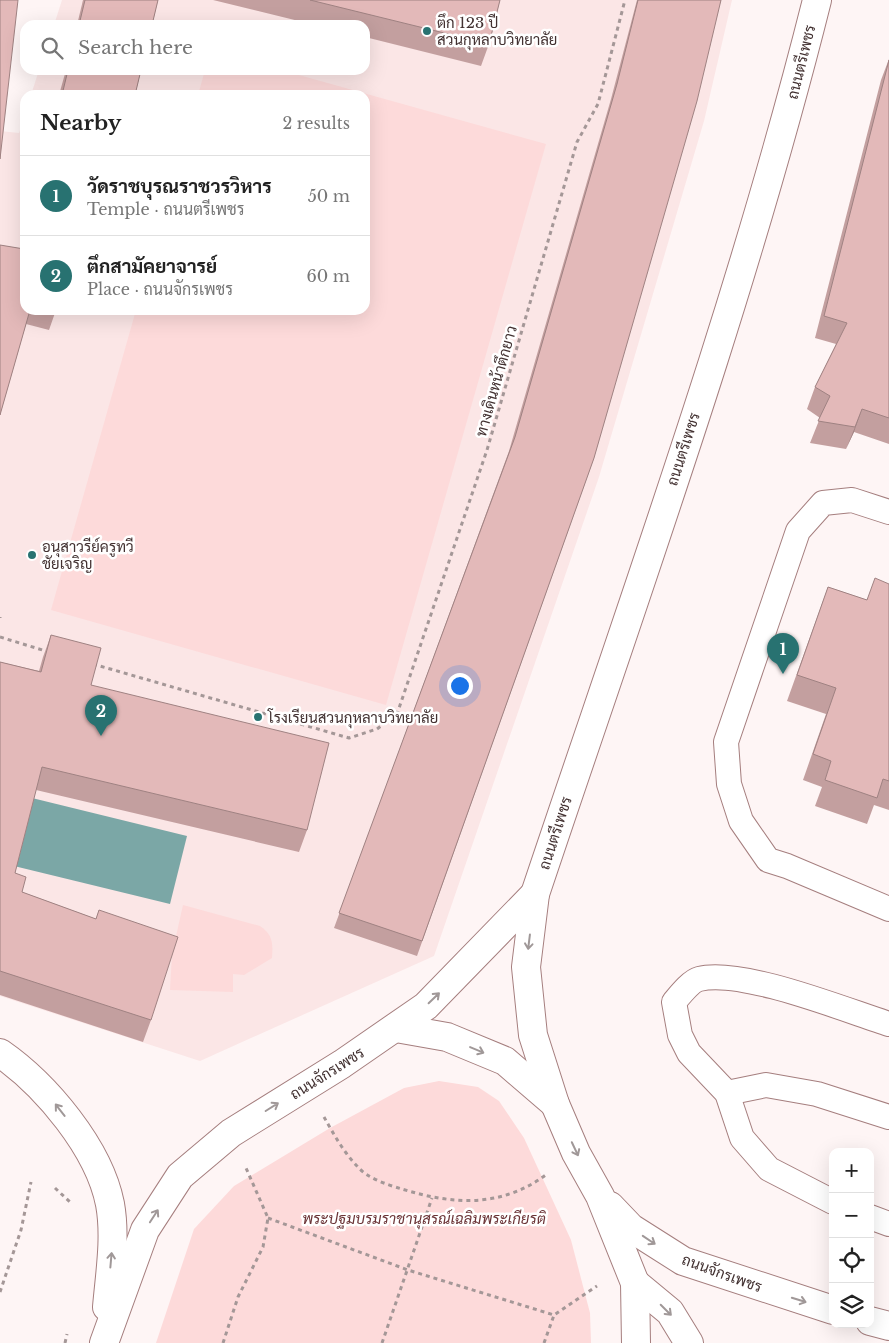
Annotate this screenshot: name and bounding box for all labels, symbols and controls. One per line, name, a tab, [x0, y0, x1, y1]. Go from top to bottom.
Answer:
place label: ตึก 123 ปี สวนกุหลาบวิทยาลัย	[437, 13, 557, 51]
search box	[20, 20, 370, 75]
street label: ถนนตรีเพชร	[783, 23, 819, 101]
marker: ตึก 123 ปี สวนกุหลาบวิทยาลัย	[421, 25, 433, 37]
icon: search	[38, 34, 66, 62]
text: Search here	[78, 36, 193, 59]
text: Nearby	[40, 110, 121, 136]
text: 2 results	[282, 113, 350, 133]
text: วัดราชบุรณราชวรวิหาร	[87, 175, 272, 198]
text: 1	[53, 186, 59, 206]
text: 50 m	[308, 186, 350, 206]
text: Temple · ถนนตรีเพชร	[87, 199, 245, 219]
text: ตึกสามัคยาจารย์	[87, 255, 217, 278]
text: 2	[51, 266, 61, 286]
text: 60 m	[307, 266, 350, 286]
text: Place · ถนนจักรเพชร	[87, 279, 233, 299]
street label: ทางเดินหน้าตึกยาว	[471, 323, 521, 439]
street label: ถนนตรีเพชร	[662, 410, 704, 488]
place label: อนุสาวรีย์ครูทวี ชัยเจริญ	[42, 537, 134, 573]
marker: อนุสาวรีย์ครูทวี ชัยเจริญ	[26, 549, 38, 561]
pin: 1	[767, 633, 799, 674]
your location	[447, 673, 473, 699]
pin: 2	[85, 695, 117, 736]
place label: โรงเรียนสวนกุหลาบวิทยาลัย	[267, 708, 438, 729]
marker: โรงเรียนสวนกุหลาบวิทยาลัย	[252, 711, 264, 723]
street label: ถนนตรีเพชร	[534, 794, 576, 872]
one-way arrow	[524, 934, 534, 950]
one-way arrow	[428, 992, 441, 1004]
street label: ถนนจักรเพชร	[286, 1043, 368, 1103]
one-way arrow	[469, 1045, 484, 1055]
one-way arrow	[265, 1102, 279, 1112]
one-way arrow	[55, 1104, 66, 1117]
one-way arrow	[570, 1141, 580, 1156]
map controls	[829, 1148, 874, 1328]
button: +	[829, 1148, 874, 1193]
button: −	[829, 1193, 874, 1238]
park label: พระปฐมบรมราชานุสรณ์เฉลิมพระเกียรติ	[302, 1209, 547, 1230]
one-way arrow	[149, 1210, 159, 1224]
one-way arrow	[641, 1236, 655, 1246]
button: locate	[829, 1238, 874, 1283]
street label: ถนนจักรเพชร	[679, 1250, 765, 1296]
one-way arrow	[106, 1252, 115, 1268]
button: layers	[829, 1283, 874, 1328]
one-way arrow	[791, 1295, 807, 1305]
one-way arrow	[660, 1304, 672, 1316]

